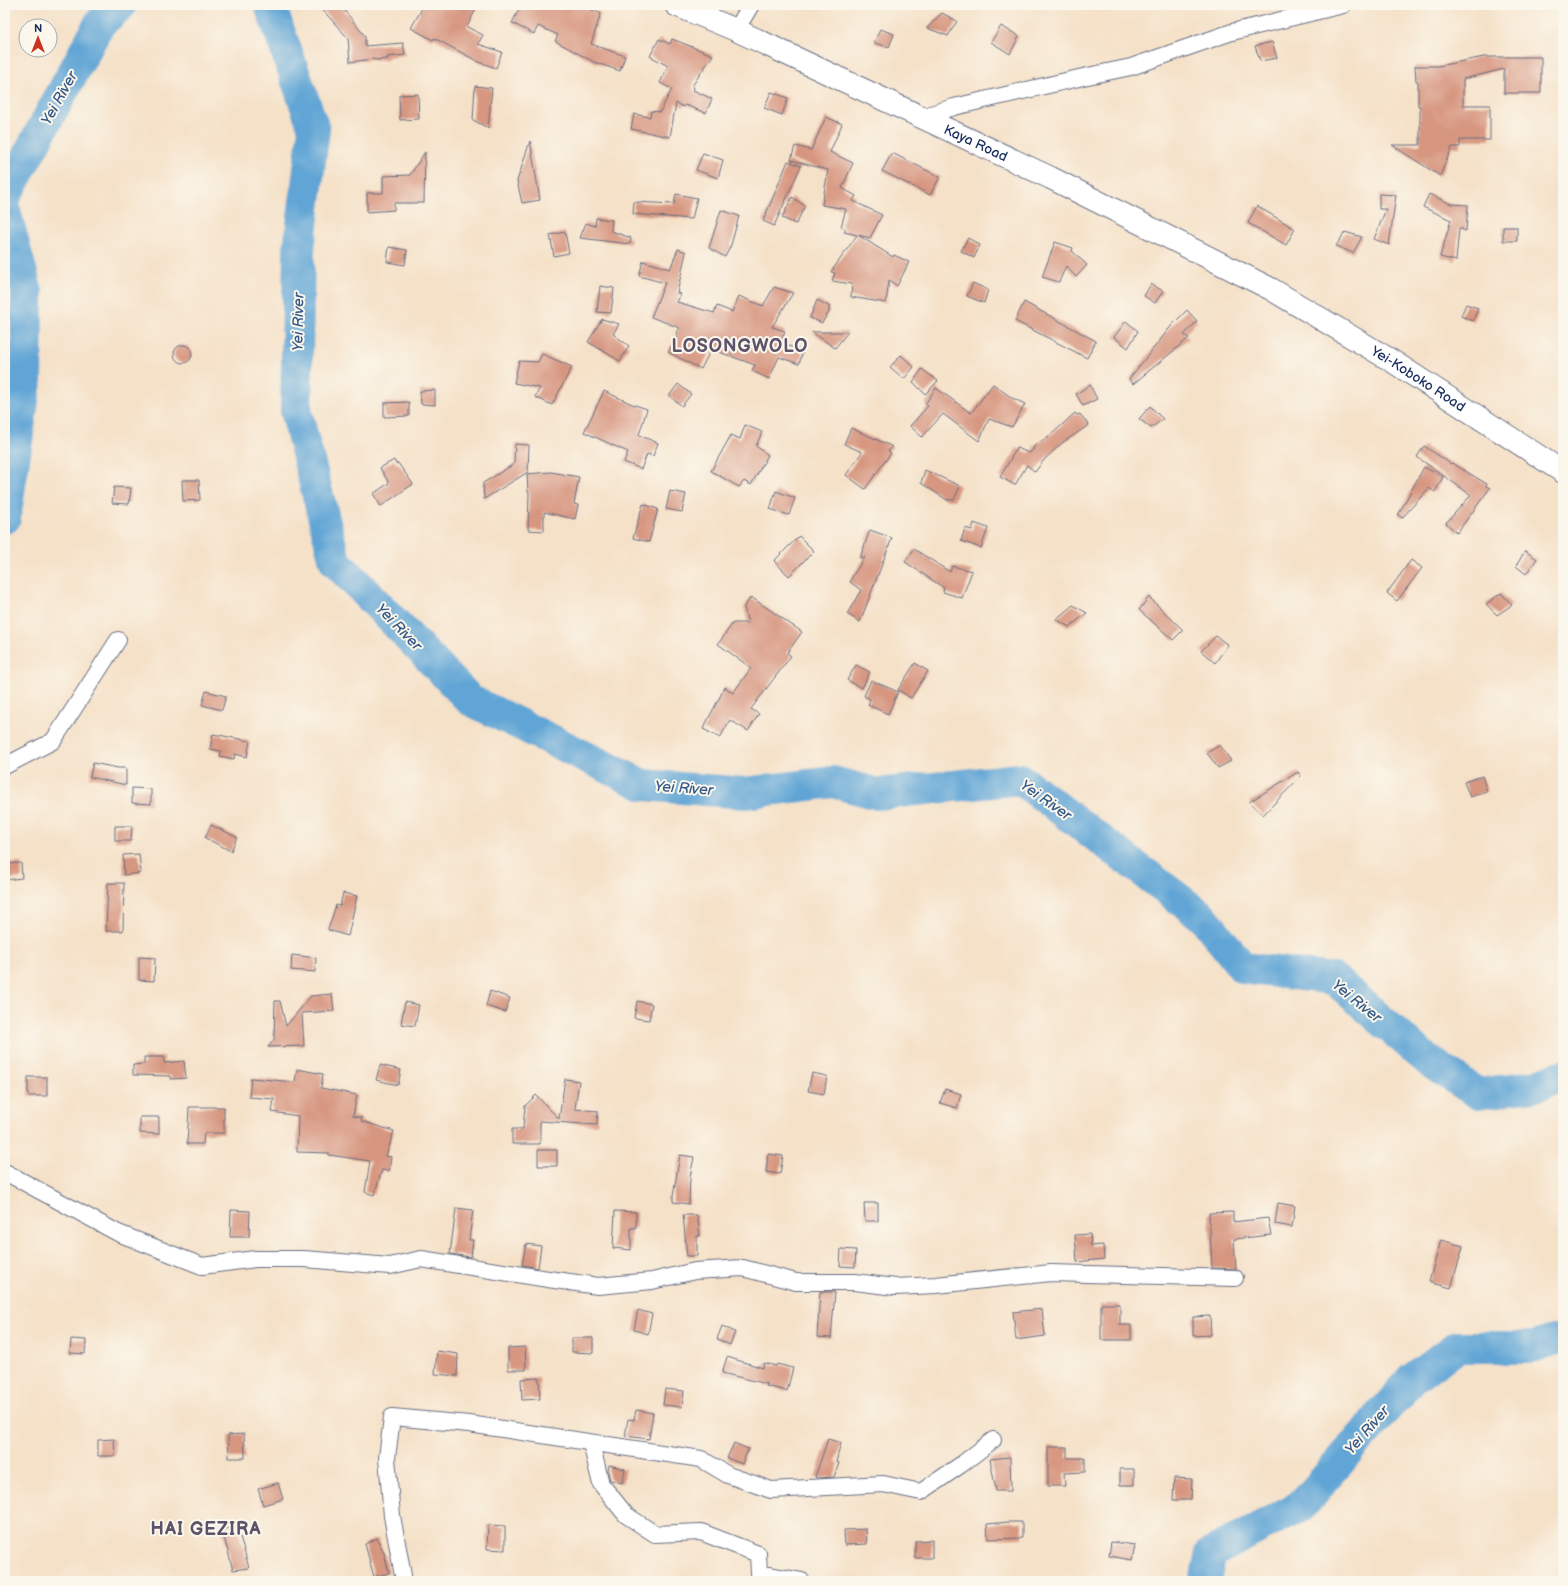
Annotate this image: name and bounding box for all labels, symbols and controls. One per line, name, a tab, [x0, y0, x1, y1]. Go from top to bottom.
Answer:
north arrow	[18, 18, 58, 58]
text: N	[34, 22, 42, 35]
water label: Yei River	[37, 67, 83, 128]
street label: Kaya Road	[941, 121, 1010, 165]
water label: Yei River	[288, 291, 309, 351]
district label: LOSONGWOLO	[672, 336, 808, 357]
street label: Yei-Koboko Road	[1367, 342, 1469, 415]
water label: Yei River	[372, 600, 427, 656]
water label: Yei River	[1016, 776, 1076, 826]
water label: Yei River	[654, 777, 715, 800]
water label: Yei River	[1328, 976, 1387, 1028]
water label: Yei River	[1341, 1401, 1395, 1459]
district label: HAI GEZIRA	[151, 1519, 261, 1540]

